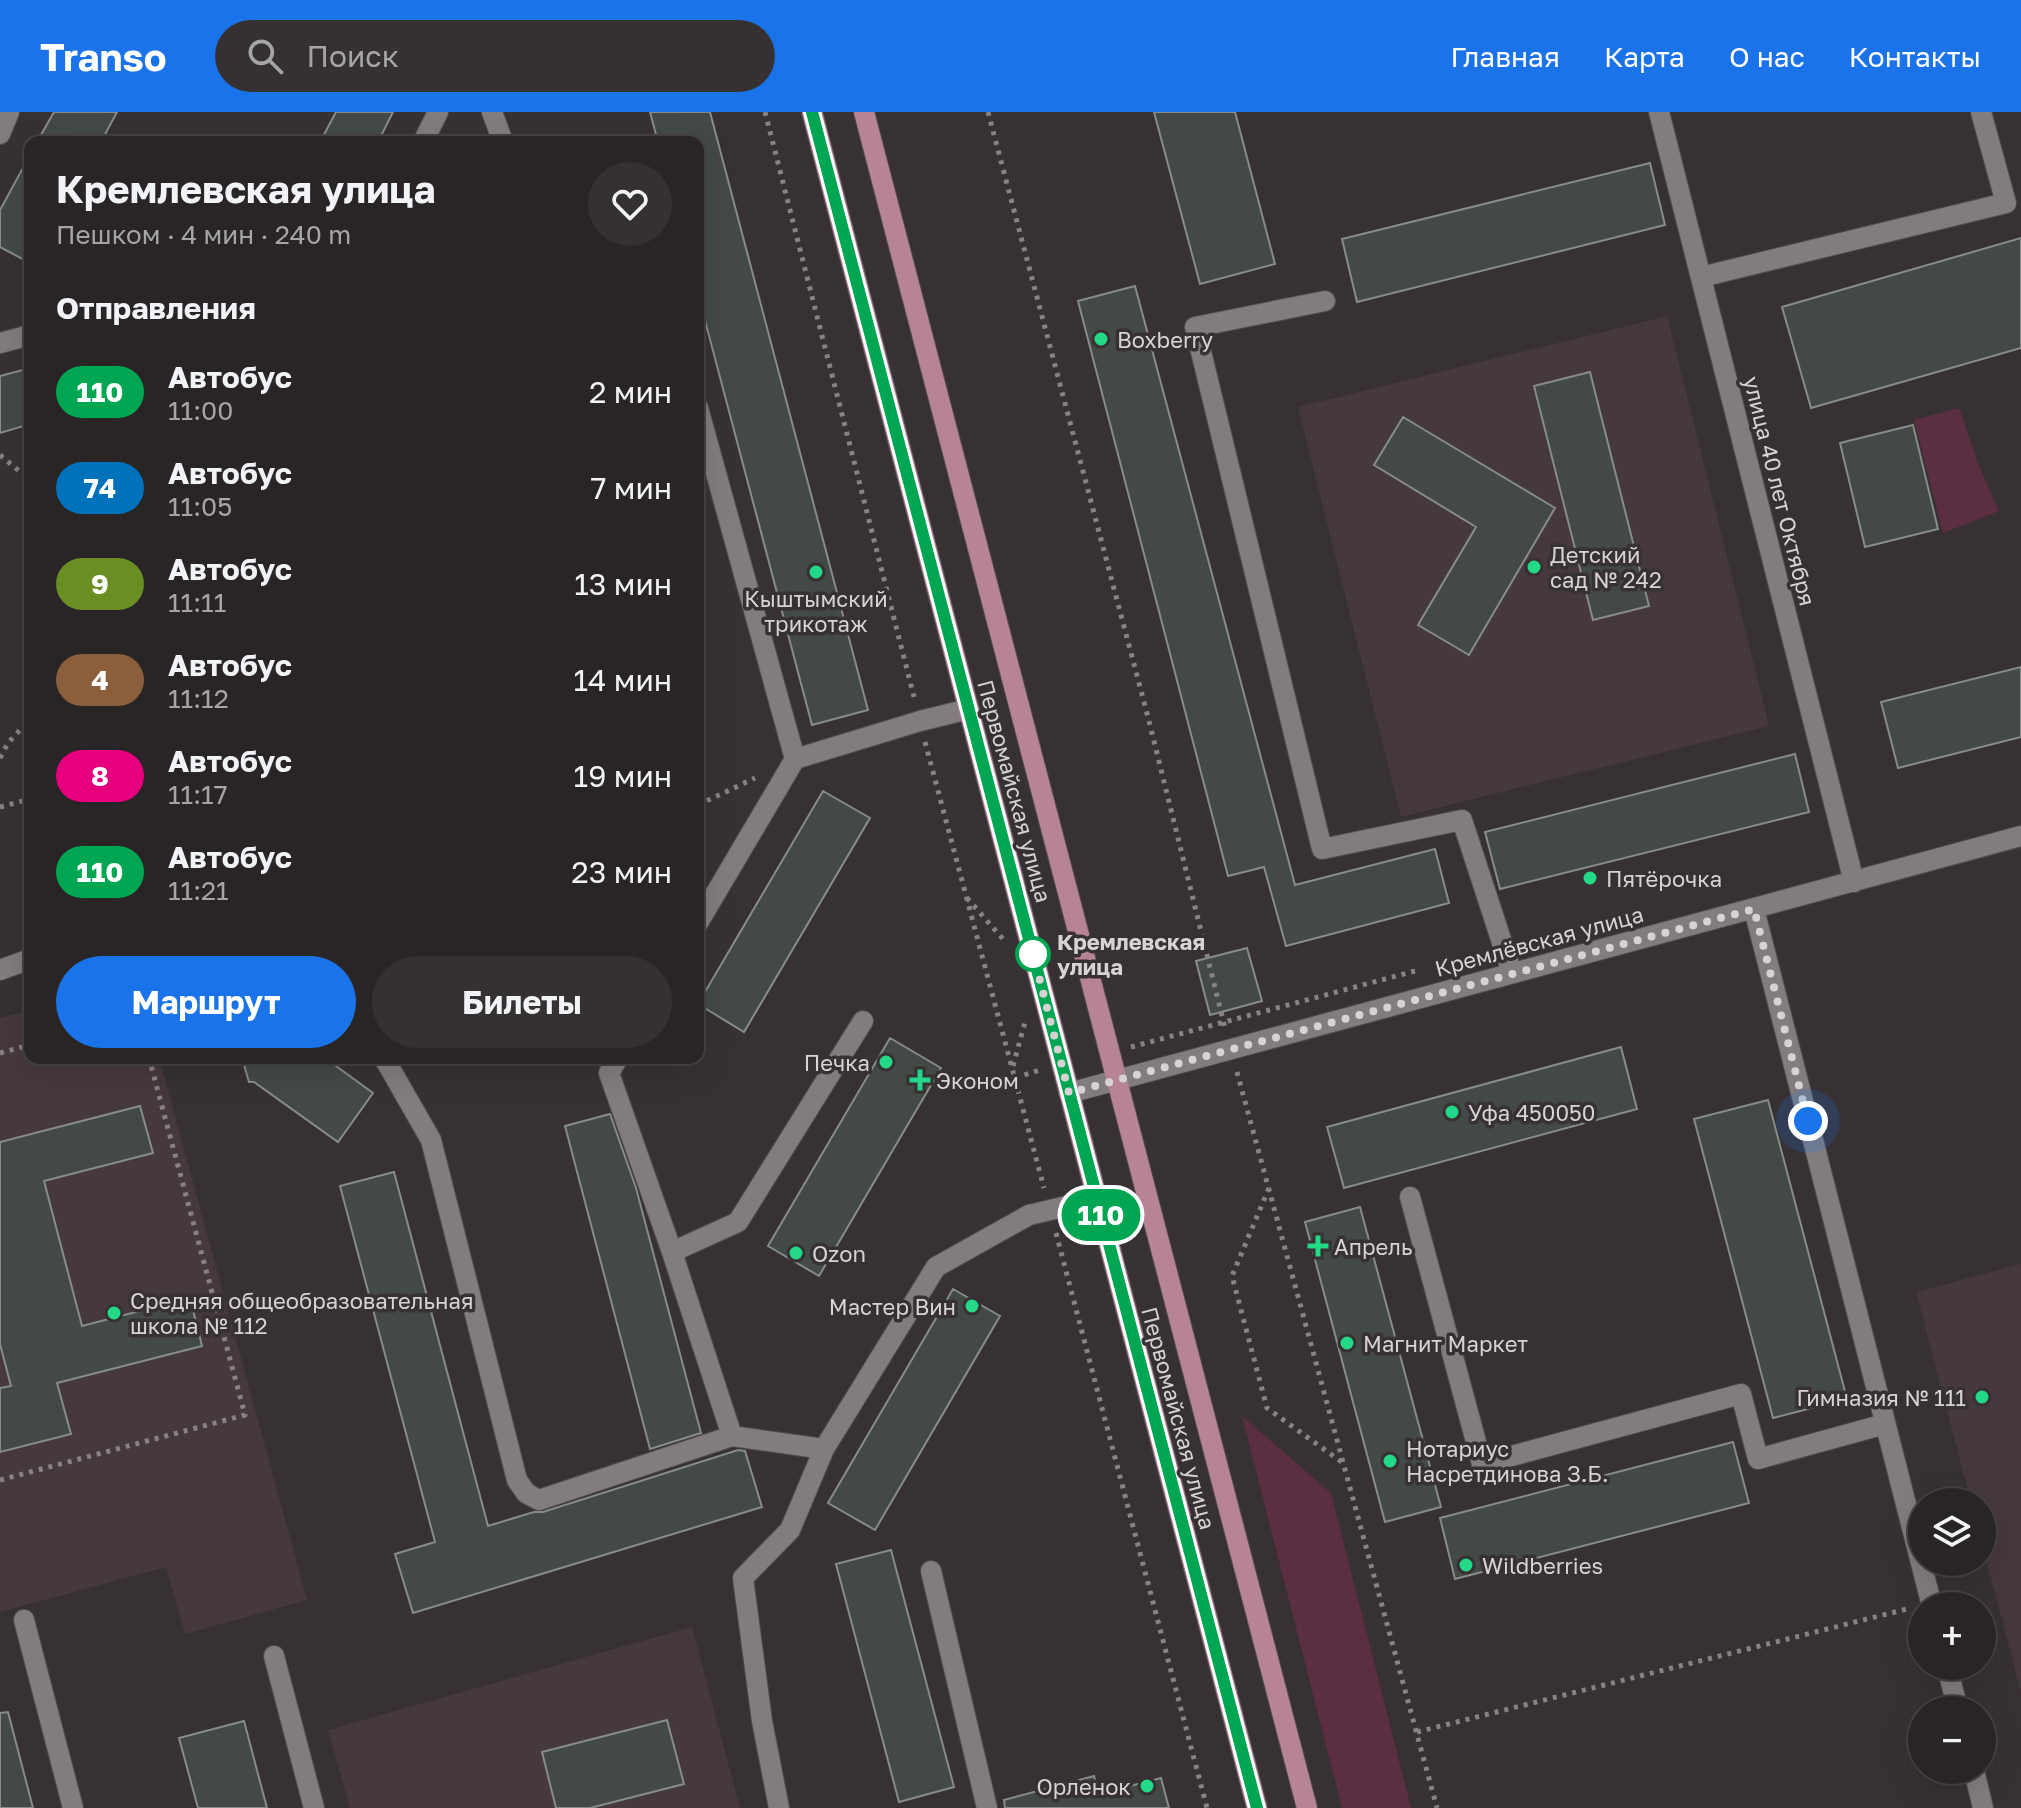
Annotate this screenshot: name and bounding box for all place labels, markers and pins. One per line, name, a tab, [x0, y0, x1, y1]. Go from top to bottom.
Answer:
place label: Boxberry	[1117, 326, 1213, 353]
marker: Boxberry	[1092, 330, 1110, 348]
place label: Детский сад № 242	[1550, 541, 1662, 593]
marker: Детский сад № 242	[1525, 558, 1543, 576]
marker: Кыштымский трикотаж	[807, 563, 825, 581]
place label: Кыштымский трикотаж	[744, 585, 888, 637]
place label: Пятёрочка	[1606, 865, 1722, 892]
marker: Пятёрочка	[1581, 869, 1599, 887]
place label: Кремлевская улица	[1057, 928, 1205, 980]
marker: Кремлевская улица	[1016, 937, 1050, 971]
place label: Печка	[804, 1049, 870, 1076]
marker: Печка	[877, 1053, 895, 1071]
place label: Эконом	[936, 1067, 1019, 1094]
marker: Эконом	[911, 1071, 929, 1089]
place label: Уфа 450050	[1468, 1099, 1596, 1126]
marker: Уфа 450050	[1443, 1103, 1461, 1121]
place label: Апрель	[1334, 1233, 1412, 1260]
marker: Апрель	[1309, 1237, 1327, 1255]
place label: Ozon	[812, 1240, 866, 1267]
marker: Ozon	[787, 1244, 805, 1262]
place label: Средняя общеобразовательная школа № 112	[130, 1287, 473, 1339]
place label: Мастер Вин	[829, 1293, 956, 1320]
marker: Мастер Вин	[963, 1297, 981, 1315]
marker: Средняя общеобразовательная школа № 112	[105, 1304, 123, 1322]
place label: Магнит Маркет	[1363, 1330, 1528, 1357]
marker: Магнит Маркет	[1338, 1334, 1356, 1352]
place label: Гимназия № 111	[1796, 1384, 1966, 1411]
marker: Гимназия № 111	[1973, 1388, 1991, 1406]
place label: Нотариус Насретдинова З.Б.	[1406, 1435, 1609, 1487]
marker: Нотариус Насретдинова З.Б.	[1381, 1452, 1399, 1470]
place label: Wildberries	[1482, 1552, 1603, 1579]
marker: Wildberries	[1457, 1556, 1475, 1574]
place label: Орленок	[1037, 1773, 1131, 1800]
marker: Орленок	[1138, 1777, 1156, 1795]

